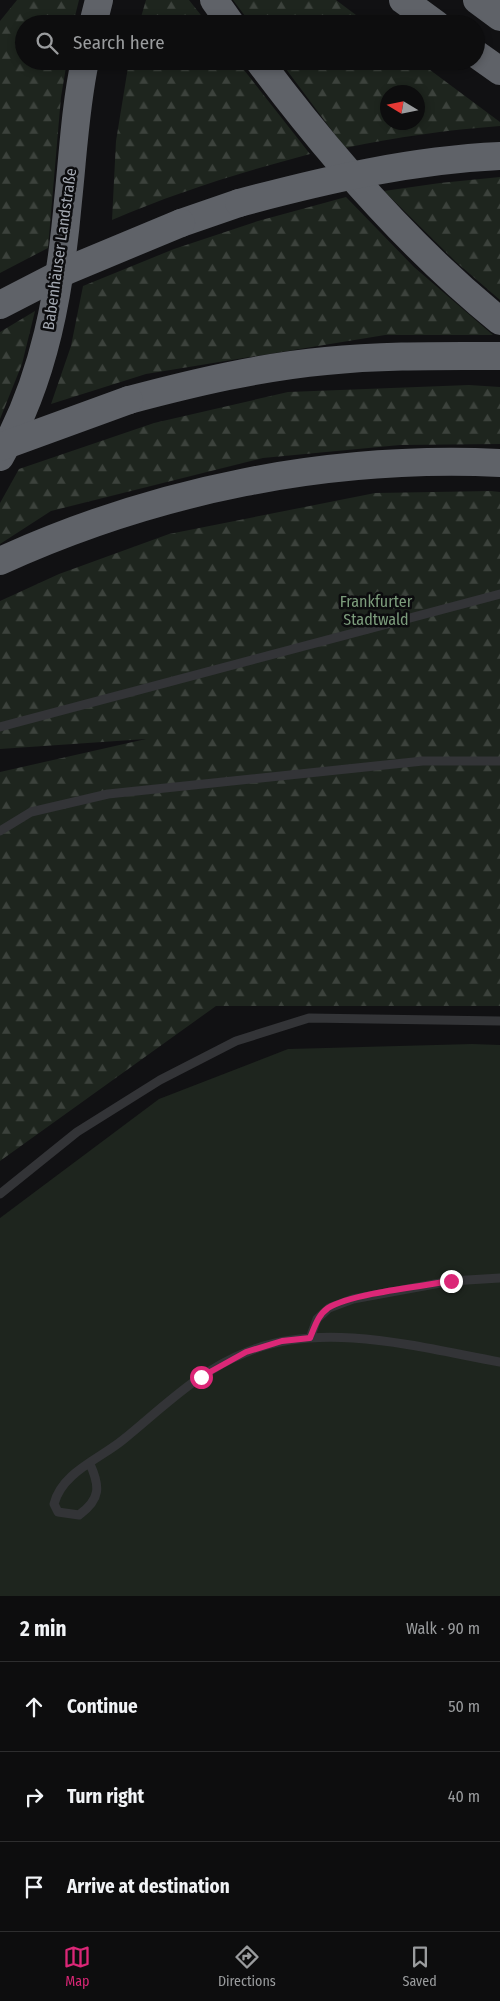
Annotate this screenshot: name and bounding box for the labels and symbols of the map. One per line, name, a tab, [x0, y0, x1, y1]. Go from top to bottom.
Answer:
north arrow	[380, 85, 425, 130]
street label: Babenhäuser Landstraße	[39, 167, 80, 331]
park label: Frankfurter Stadtwald	[340, 592, 413, 629]
route end	[440, 1270, 463, 1293]
route start	[190, 1366, 213, 1389]

